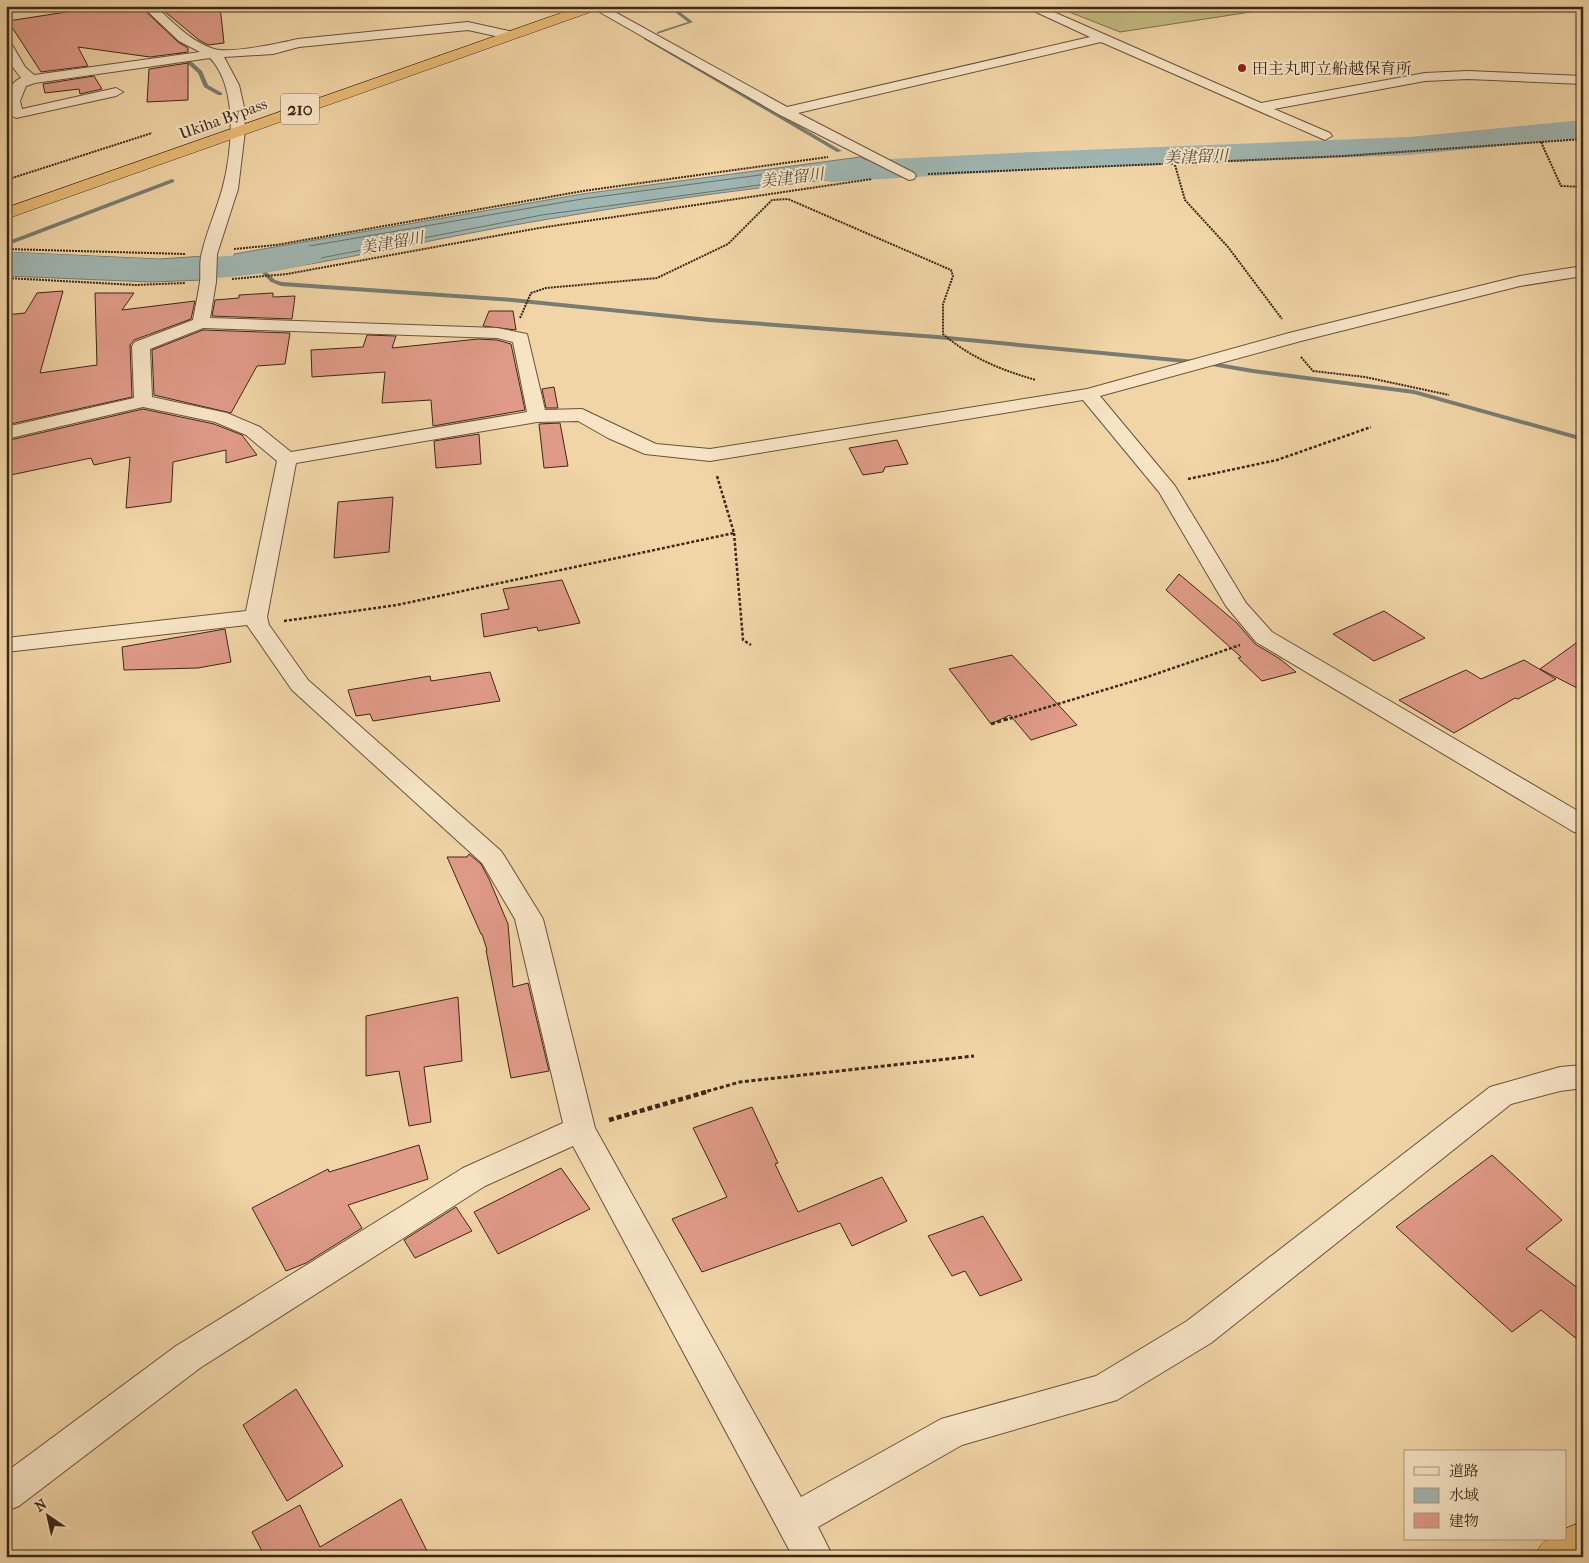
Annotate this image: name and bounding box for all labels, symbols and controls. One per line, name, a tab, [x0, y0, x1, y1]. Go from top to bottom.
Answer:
place label: 田主丸町立船越保育所	[1252, 59, 1412, 78]
marker: 田主丸町立船越保育所	[1236, 62, 1248, 74]
street label: Ukiha Bypass	[177, 94, 270, 143]
road number: 210	[281, 94, 319, 125]
water label: 美津留川	[1164, 146, 1230, 167]
water label: 美津留川	[759, 164, 827, 191]
water label: 美津留川	[359, 227, 427, 257]
legend	[1404, 1450, 1566, 1540]
text: 道路	[1449, 1462, 1479, 1480]
text: 水域	[1449, 1486, 1479, 1504]
north arrow	[22, 1490, 72, 1540]
text: N	[32, 1495, 50, 1516]
text: 建物	[1449, 1512, 1479, 1530]

